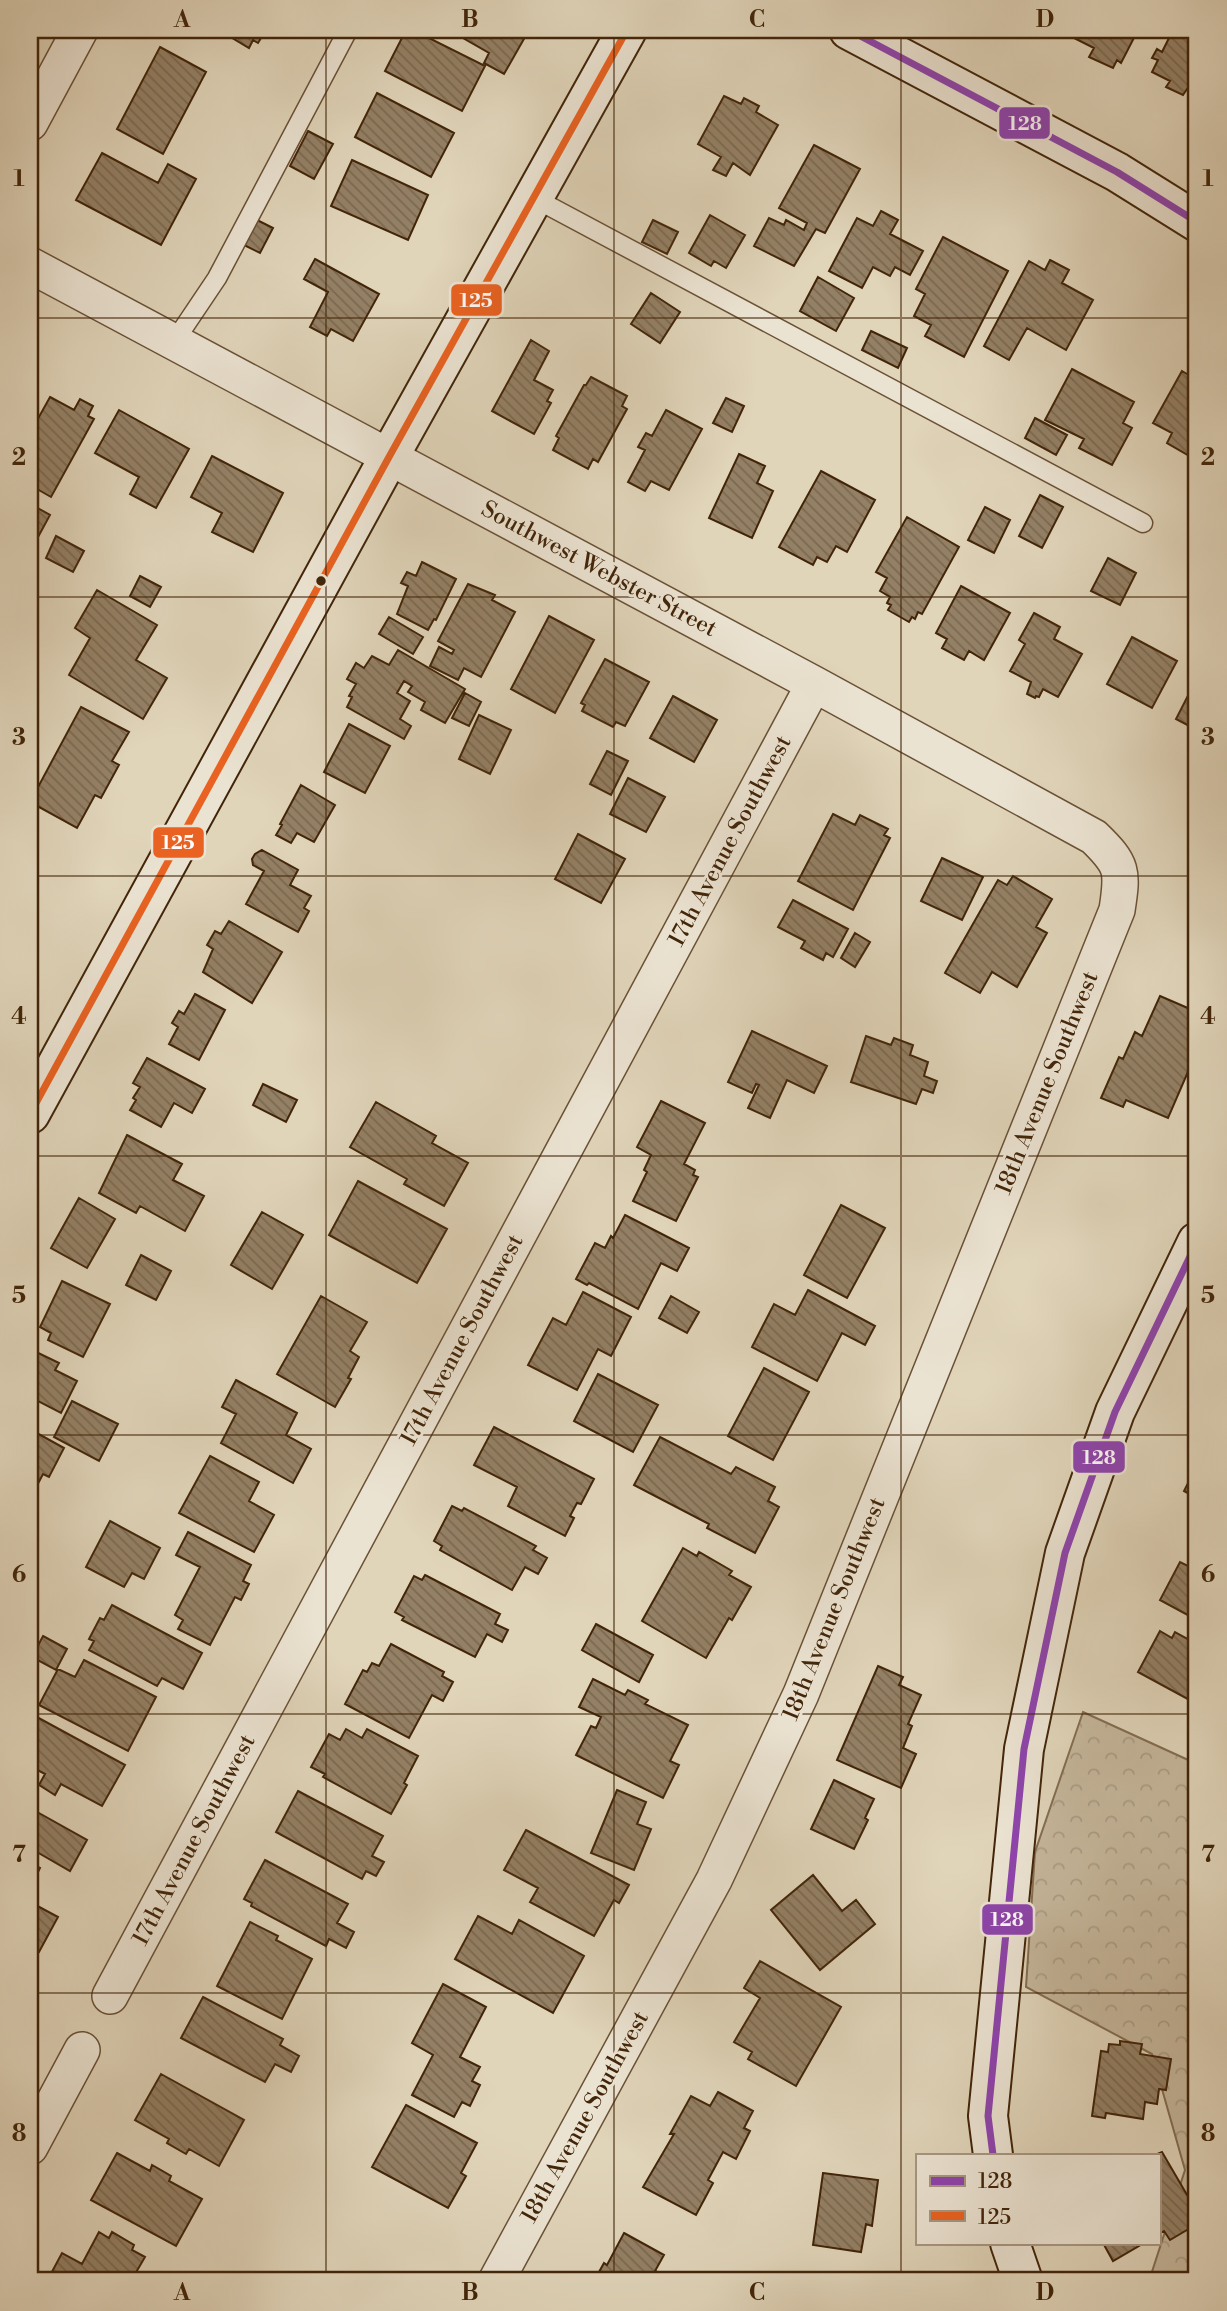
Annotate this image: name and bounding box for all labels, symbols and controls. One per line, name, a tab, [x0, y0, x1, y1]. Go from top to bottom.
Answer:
text: A	[173, 6, 191, 34]
text: B	[461, 6, 479, 34]
text: C	[749, 6, 765, 34]
text: D	[1036, 6, 1054, 34]
line badge: 128	[998, 106, 1051, 140]
text: 128	[1008, 112, 1042, 136]
text: 1	[13, 165, 25, 193]
text: 1	[1202, 165, 1214, 193]
line badge: 125	[450, 283, 503, 317]
text: 125	[459, 289, 493, 313]
text: 2	[12, 444, 26, 472]
text: 2	[1201, 444, 1215, 472]
street label: Southwest Webster Street	[476, 495, 722, 643]
unlabelled marker	[314, 574, 328, 588]
text: 3	[12, 724, 26, 752]
text: 3	[1201, 724, 1215, 752]
street label: 17th Avenue Southwest	[663, 731, 797, 951]
line badge: 125	[152, 826, 205, 859]
text: 125	[161, 831, 195, 855]
street label: 18th Avenue Southwest	[989, 967, 1105, 1199]
text: 4	[11, 1003, 27, 1031]
text: 4	[1200, 1003, 1216, 1031]
street label: 17th Avenue Southwest	[395, 1230, 529, 1450]
text: 5	[12, 1282, 26, 1310]
text: 5	[1201, 1282, 1215, 1310]
line badge: 128	[1072, 1440, 1126, 1474]
text: 128	[1082, 1446, 1116, 1470]
street label: 18th Avenue Southwest	[776, 1493, 892, 1725]
text: 6	[12, 1561, 26, 1589]
text: 6	[1201, 1561, 1215, 1589]
street label: 17th Avenue Southwest	[127, 1730, 261, 1950]
text: 7	[12, 1841, 26, 1869]
text: 7	[1201, 1841, 1215, 1869]
line badge: 128	[981, 1903, 1034, 1936]
text: 128	[990, 1908, 1024, 1932]
street label: 18th Avenue Southwest	[515, 2006, 655, 2228]
text: 8	[12, 2120, 26, 2148]
text: 8	[1201, 2120, 1215, 2148]
legend	[916, 2154, 1160, 2244]
text: 128	[978, 2169, 1012, 2195]
text: 125	[978, 2205, 1011, 2231]
text: A	[173, 2279, 191, 2307]
text: B	[461, 2279, 479, 2307]
text: C	[749, 2279, 765, 2307]
text: D	[1036, 2279, 1054, 2307]

